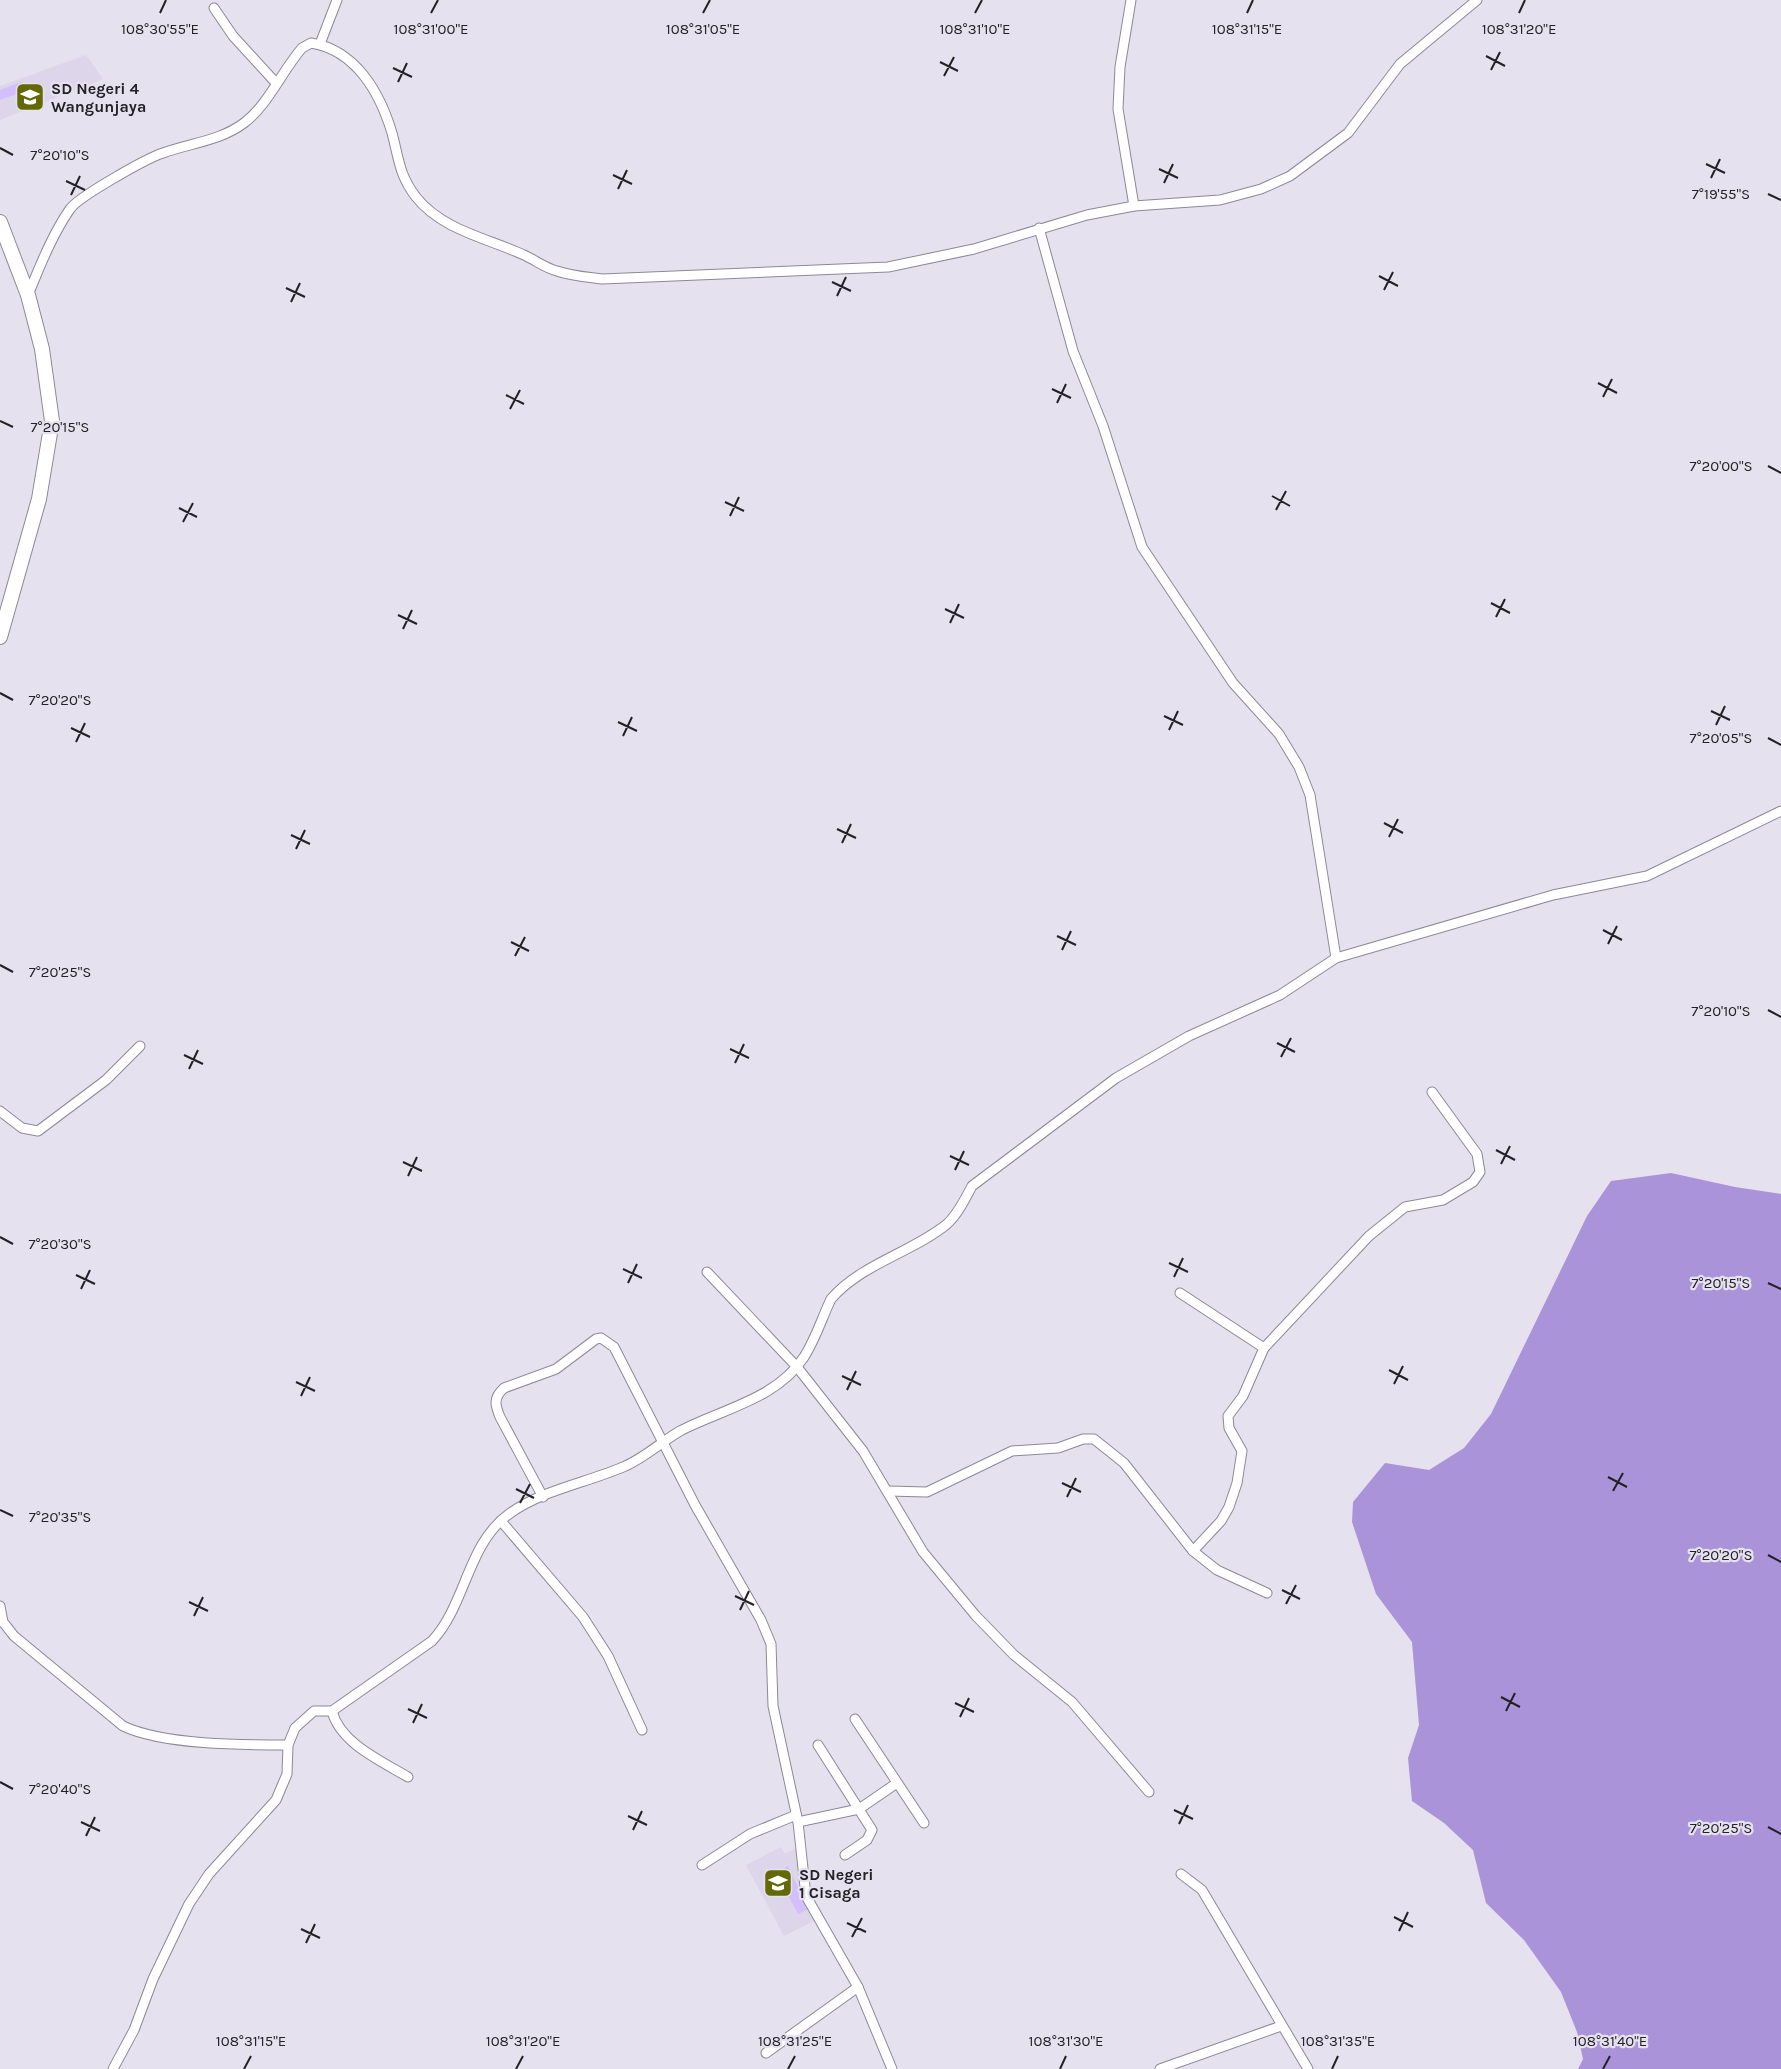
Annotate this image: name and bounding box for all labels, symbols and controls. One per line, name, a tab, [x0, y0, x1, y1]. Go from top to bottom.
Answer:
text: 108°30'55"E	[121, 20, 199, 38]
text: 108°31'00"E	[394, 20, 468, 38]
text: 108°31'05"E	[666, 20, 740, 38]
text: 108°31'10"E	[940, 20, 1010, 38]
text: 108°31'15"E	[1212, 20, 1282, 38]
text: 108°31'20"E	[1482, 20, 1556, 38]
place label: SD Negeri 4 Wangunjaya	[51, 79, 146, 116]
school or university icon: SD Negeri 4 Wangunjaya	[14, 81, 46, 113]
text: 7°20'10"S	[30, 146, 90, 164]
text: 7°19'55"S	[1692, 185, 1750, 203]
text: 7°20'15"S	[31, 418, 89, 436]
text: 7°20'00"S	[1689, 457, 1753, 475]
text: 7°20'20"S	[28, 691, 92, 709]
text: 7°20'05"S	[1690, 729, 1752, 747]
text: 7°20'25"S	[29, 963, 91, 981]
text: 7°20'10"S	[1691, 1002, 1751, 1020]
text: 7°20'30"S	[28, 1235, 92, 1253]
text: 7°20'15"S	[1692, 1274, 1750, 1292]
text: 7°20'35"S	[29, 1508, 91, 1526]
text: 7°20'20"S	[1689, 1546, 1753, 1564]
text: 7°20'40"S	[29, 1780, 91, 1798]
text: 7°20'25"S	[1690, 1819, 1752, 1837]
place label: SD Negeri 1 Cisaga	[799, 1865, 874, 1902]
school or university icon: SD Negeri 1 Cisaga	[762, 1867, 794, 1899]
text: 108°31'15"E	[216, 2032, 286, 2050]
text: 108°31'20"E	[486, 2032, 560, 2050]
text: 108°31'25"E	[758, 2032, 832, 2050]
text: 108°31'30"E	[1029, 2032, 1103, 2050]
text: 108°31'35"E	[1301, 2032, 1375, 2050]
text: 108°31'40"E	[1573, 2032, 1647, 2050]

